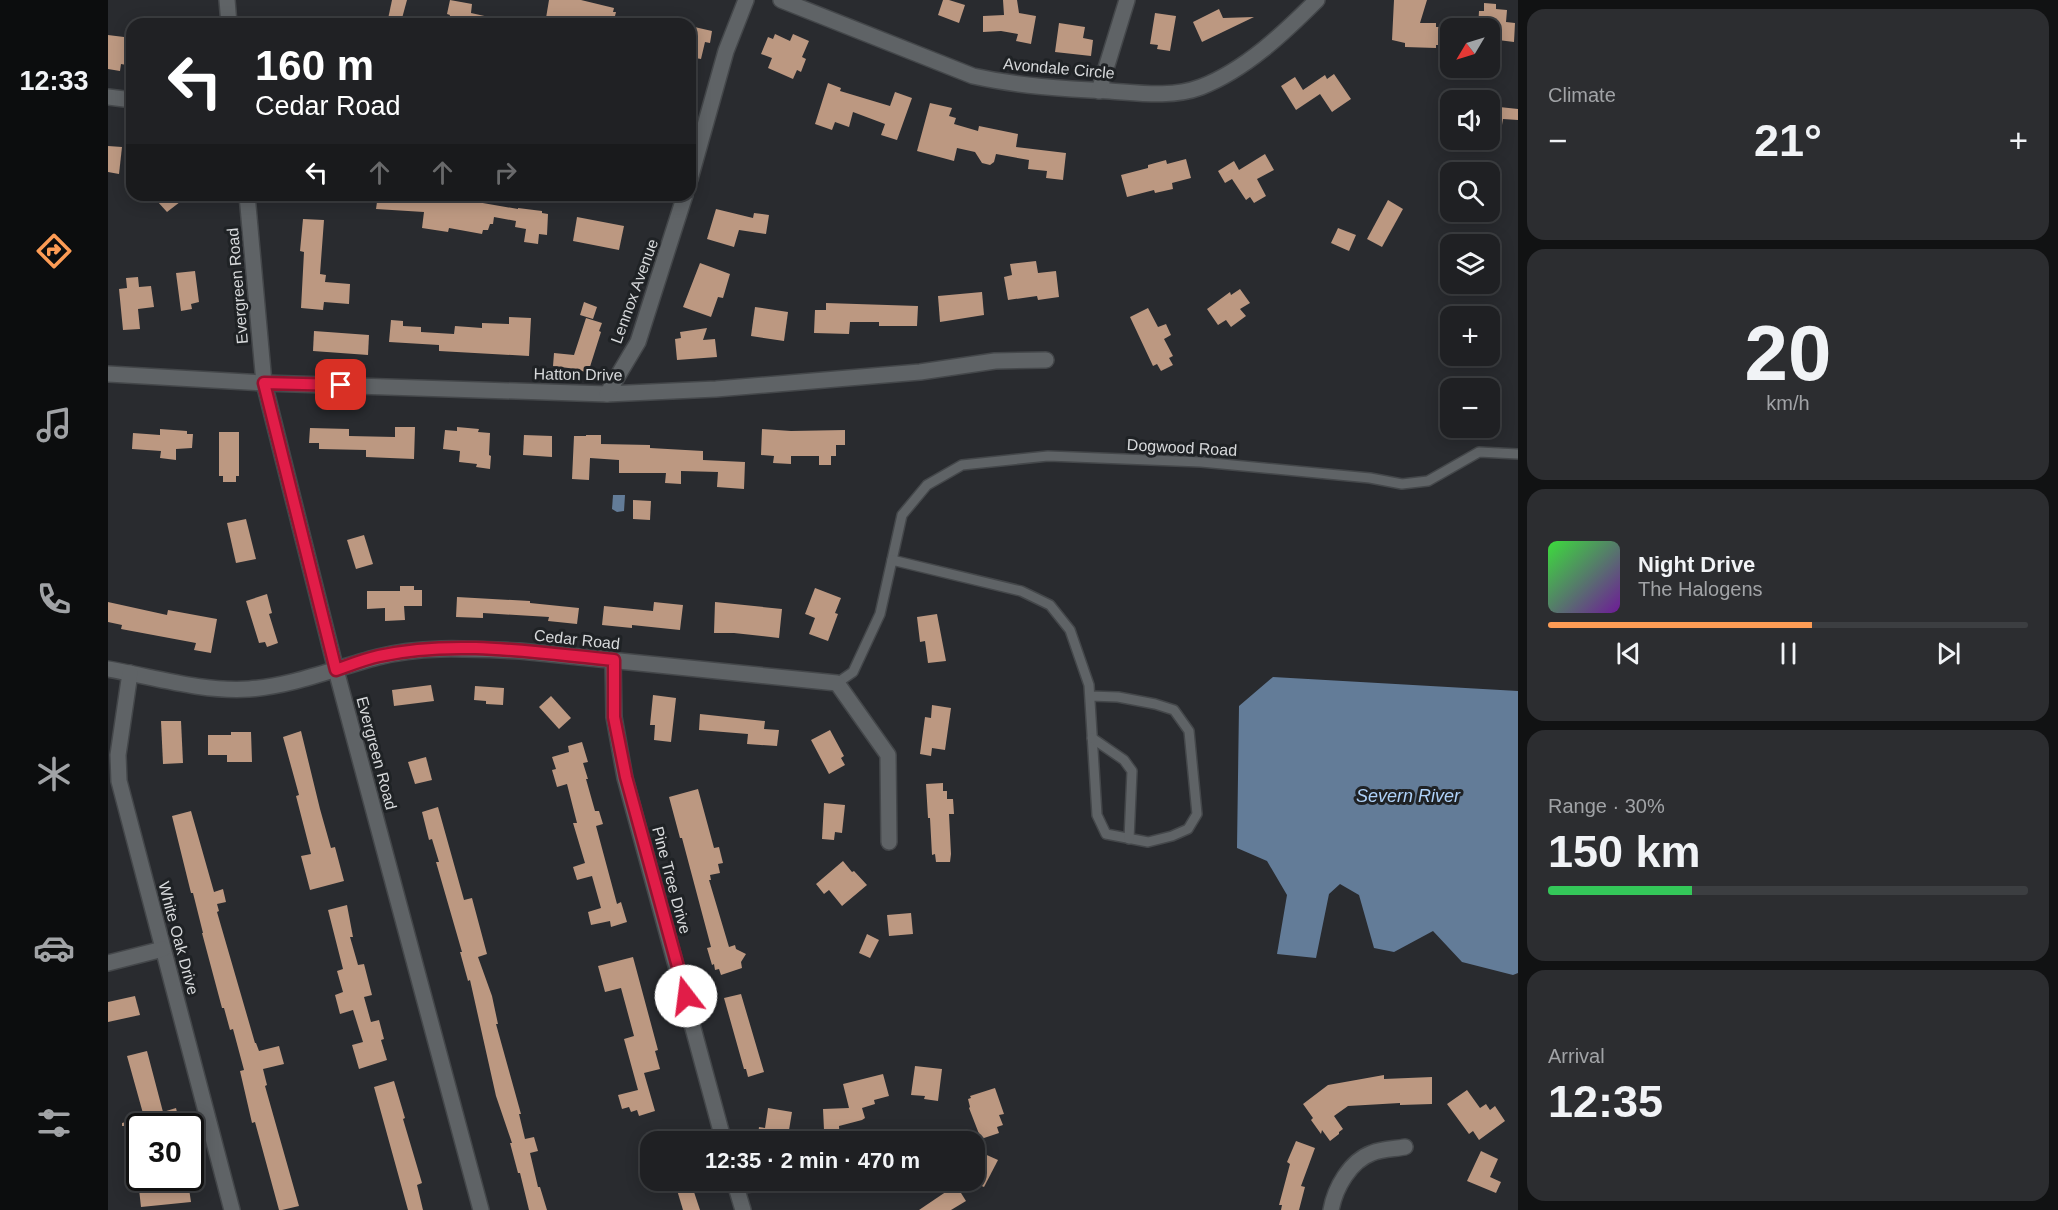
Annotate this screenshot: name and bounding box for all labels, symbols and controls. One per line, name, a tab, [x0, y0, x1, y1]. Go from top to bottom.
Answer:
north arrow	[1440, 18, 1500, 78]
map controls	[1440, 18, 1500, 438]
icon: left	[156, 42, 234, 120]
text: 160 m	[255, 42, 374, 89]
street label: Avondale Circle	[1003, 55, 1115, 82]
text: 12:33	[19, 66, 89, 96]
text: Climate	[1548, 84, 1616, 106]
button: sound	[1440, 90, 1500, 150]
text: Cedar Road	[255, 91, 401, 121]
text: 21°	[1754, 115, 1822, 166]
text: −	[1548, 122, 1567, 159]
text: +	[2009, 122, 2028, 159]
icon: left	[300, 156, 333, 189]
icon: ahead	[363, 156, 396, 189]
icon: ahead	[426, 156, 459, 189]
icon: right	[489, 156, 522, 189]
button: search	[1440, 162, 1500, 222]
street label: Evergreen Road	[224, 227, 251, 345]
icon: directions	[33, 230, 75, 272]
button: layers	[1440, 234, 1500, 294]
street label: Lennox Avenue	[608, 236, 661, 346]
button: +	[1440, 306, 1500, 366]
text: 20	[1745, 309, 1831, 397]
pin	[315, 359, 366, 410]
street label: Hatton Drive	[533, 365, 623, 384]
icon: arrive	[324, 368, 357, 401]
button: −	[1440, 378, 1500, 438]
text: km/h	[1766, 392, 1810, 414]
icon: music	[33, 404, 75, 446]
street label: Dogwood Road	[1126, 436, 1237, 459]
text: Night Drive	[1638, 552, 1755, 577]
icon: phone	[33, 578, 75, 620]
text: The Halogens	[1638, 578, 1763, 600]
street label: Cedar Road	[533, 627, 621, 652]
icon: previous	[1612, 637, 1645, 670]
icon: pause	[1772, 637, 1805, 670]
icon: next	[1932, 637, 1965, 670]
street label: Evergreen Road	[353, 695, 400, 812]
icon: climate	[33, 753, 75, 795]
water label: Severn River	[1356, 786, 1461, 806]
text: Range · 30%	[1548, 795, 1665, 817]
street label: Pine Tree Drive	[649, 825, 694, 936]
text: 150 km	[1548, 826, 1701, 877]
street label: White Oak Drive	[155, 880, 202, 997]
icon: car	[33, 927, 75, 969]
position arrow	[654, 964, 718, 1028]
text: Arrival	[1548, 1045, 1605, 1067]
text: 12:35	[1548, 1076, 1663, 1127]
icon: filters	[33, 1102, 75, 1144]
speed limit sign: 30	[126, 1113, 204, 1191]
text: 12:35 · 2 min · 470 m	[705, 1148, 920, 1173]

